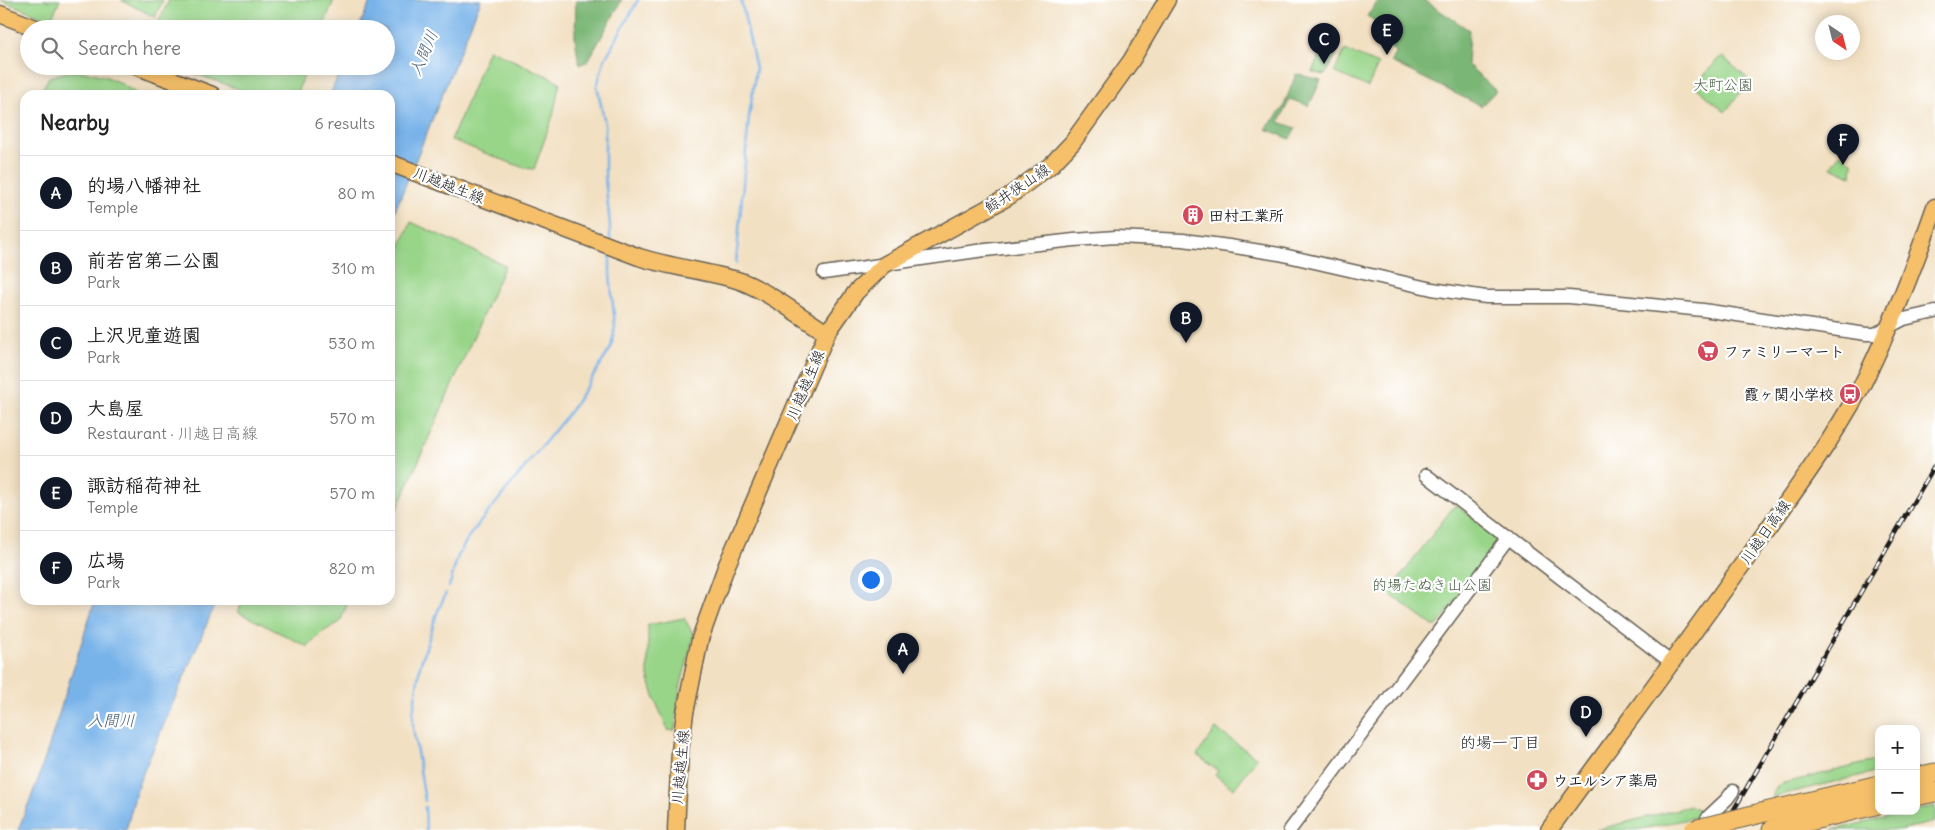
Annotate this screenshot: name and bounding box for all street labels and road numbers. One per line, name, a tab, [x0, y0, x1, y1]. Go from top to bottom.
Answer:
street label: 鯨井狭山線	[981, 159, 1053, 217]
street label: 川越越生線	[411, 163, 487, 207]
street label: 川越越生線	[782, 347, 828, 423]
street label: 川越日高線	[1736, 496, 1794, 568]
street label: 川越越生線	[667, 729, 693, 805]

